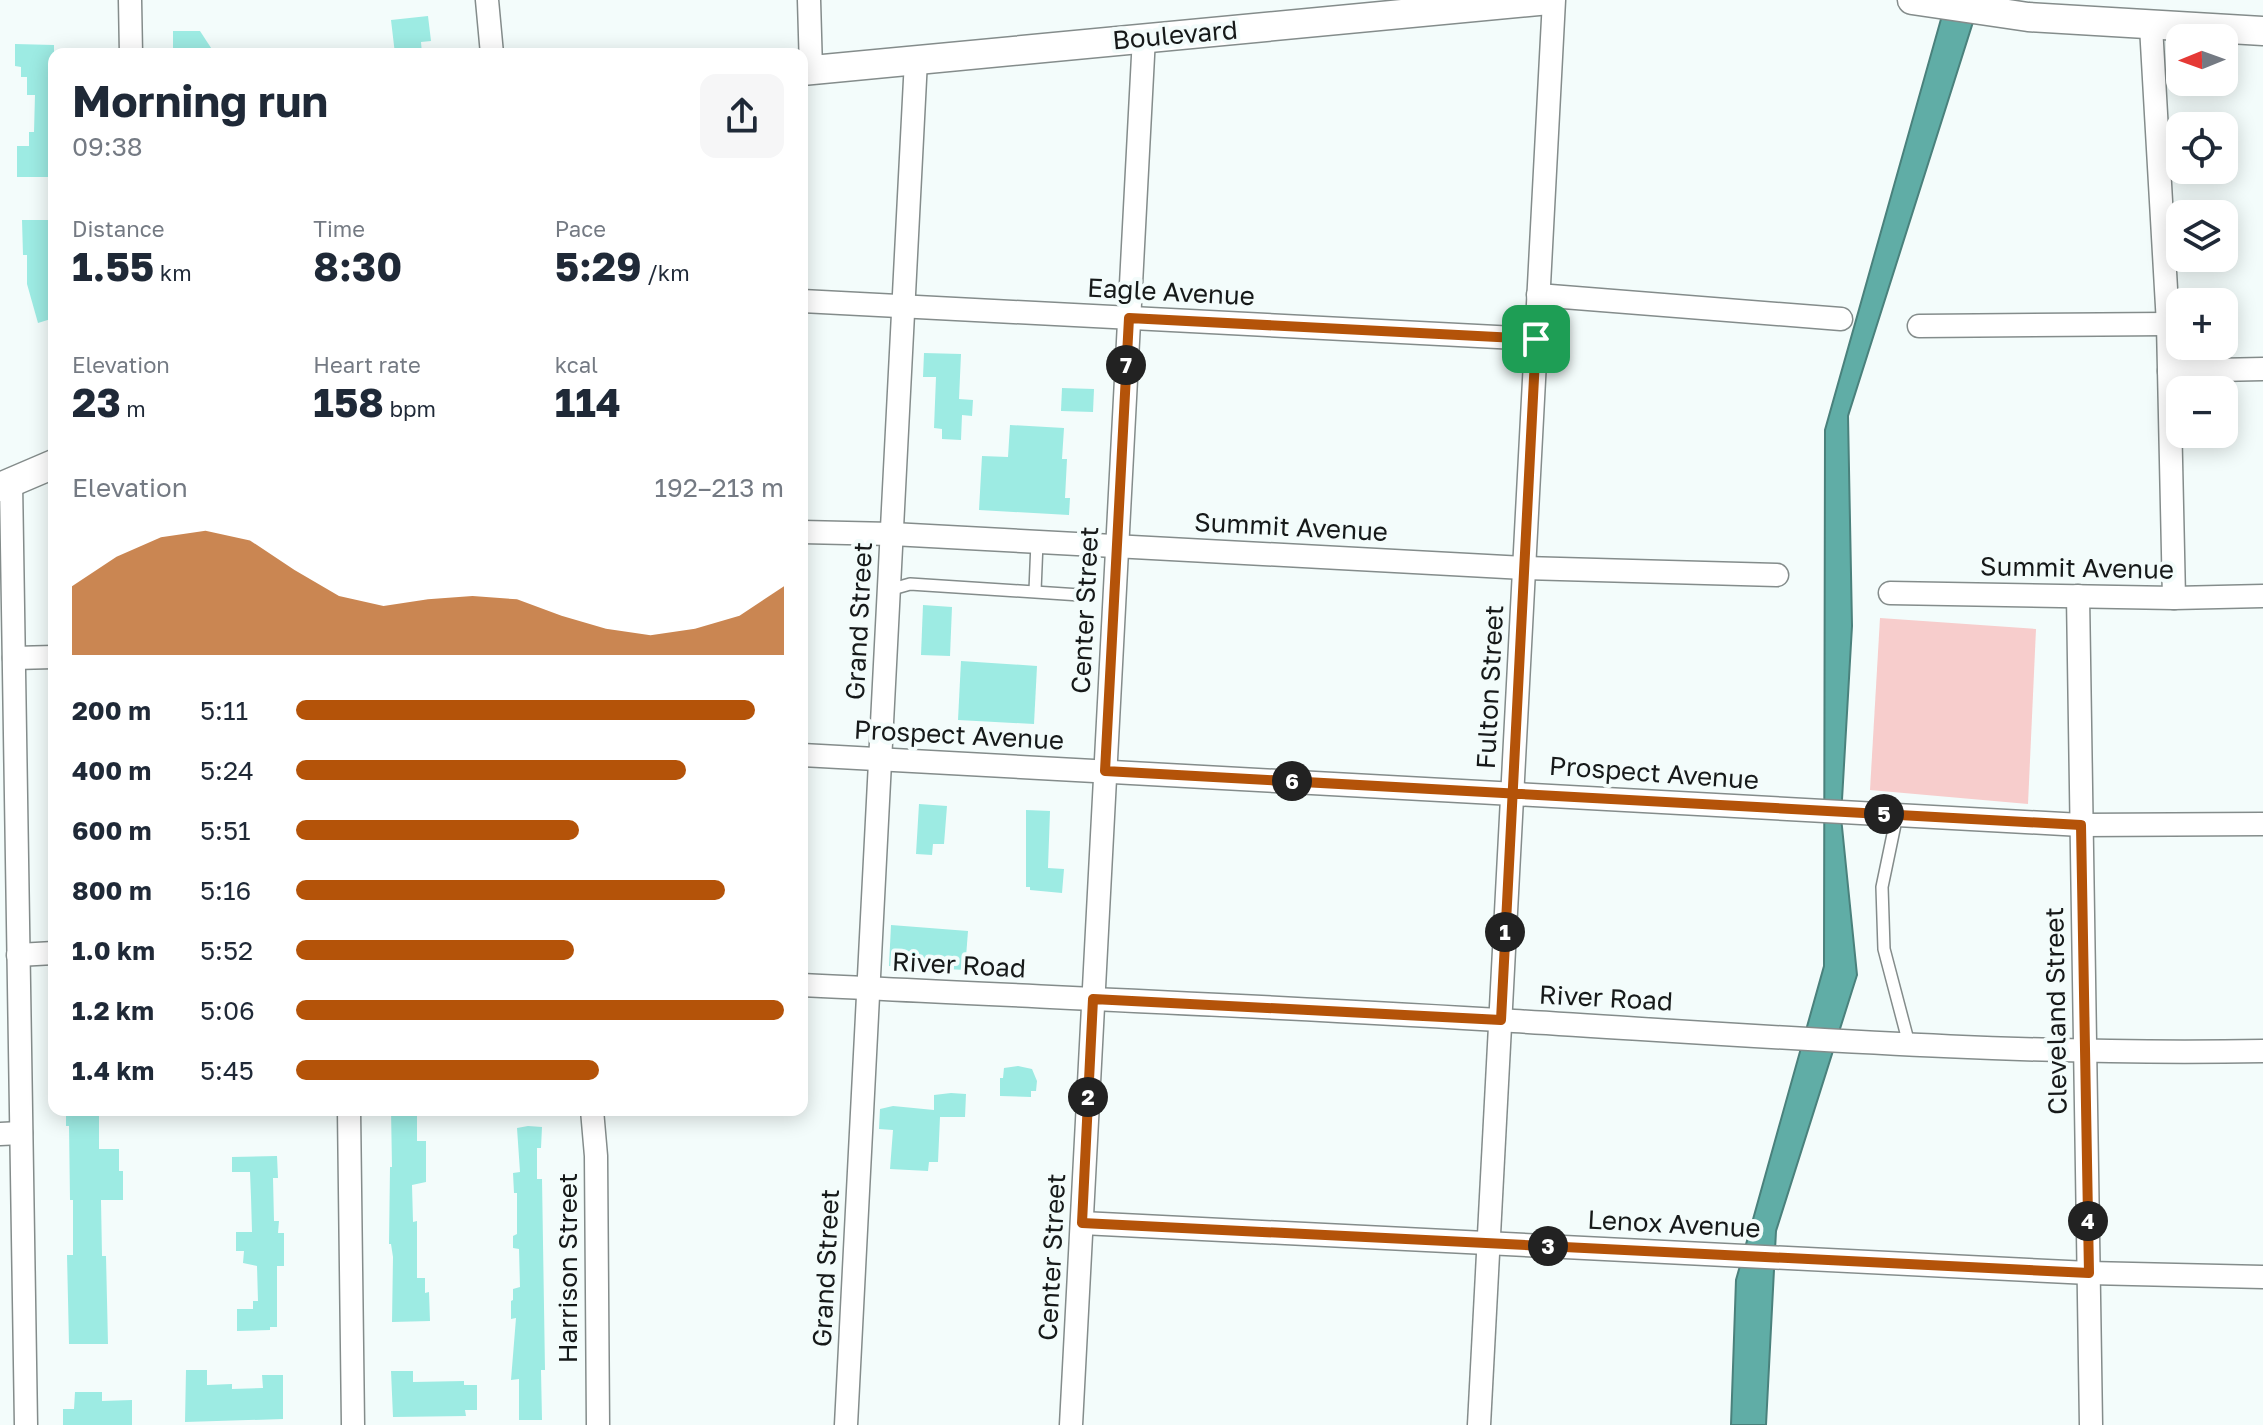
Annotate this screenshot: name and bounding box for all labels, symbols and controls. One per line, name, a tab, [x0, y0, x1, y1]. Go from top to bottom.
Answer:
street label: Boulevard	[1111, 14, 1239, 55]
north arrow	[2166, 24, 2238, 96]
map controls	[2166, 24, 2238, 448]
text: Morning run	[72, 74, 328, 127]
button: share	[700, 74, 784, 158]
button: locate	[2166, 112, 2238, 184]
text: 09:38	[72, 131, 143, 162]
button: layers	[2166, 200, 2238, 272]
text: Distance	[72, 215, 164, 242]
text: Time	[313, 215, 365, 242]
text: Pace	[555, 215, 606, 242]
text: 1.55	[72, 242, 154, 290]
text: 8:30	[313, 242, 402, 290]
text: 5:29	[555, 242, 642, 290]
text: km	[154, 259, 192, 286]
text: /km	[642, 259, 690, 286]
street label: Eagle Avenue	[1086, 272, 1256, 311]
button: +	[2166, 288, 2238, 360]
pin	[1502, 305, 1570, 373]
icon: arrive	[1514, 317, 1558, 361]
pin: 7	[1106, 345, 1146, 385]
text: Elevation	[72, 351, 170, 378]
text: Heart rate	[313, 351, 421, 378]
text: kcal	[555, 351, 598, 378]
text: 7	[1120, 351, 1132, 378]
button: −	[2166, 376, 2238, 448]
text: 23	[72, 378, 121, 426]
text: 158	[313, 378, 384, 426]
text: 114	[555, 378, 621, 426]
text: m	[121, 395, 146, 422]
text: bpm	[384, 395, 436, 422]
text: Elevation	[72, 472, 188, 503]
text: 192–213 m	[654, 472, 784, 503]
street label: Summit Avenue	[1193, 506, 1389, 547]
street label: Center Street	[1065, 525, 1104, 694]
street label: Grand Street	[839, 541, 878, 701]
street label: Summit Avenue	[1980, 550, 2174, 585]
street label: Fulton Street	[1470, 604, 1509, 770]
text: 200 m	[72, 695, 151, 726]
text: 5:11	[200, 695, 248, 726]
street label: Prospect Avenue	[853, 714, 1065, 755]
street label: Prospect Avenue	[1548, 750, 1760, 795]
text: 400 m	[72, 755, 151, 786]
text: 5:24	[200, 755, 254, 786]
pin: 6	[1272, 761, 1312, 801]
text: 6	[1285, 767, 1299, 794]
pin: 5	[1864, 794, 1904, 834]
text: 5	[1877, 800, 1891, 827]
text: 600 m	[72, 815, 152, 846]
text: 5:51	[200, 815, 251, 846]
text: 800 m	[72, 875, 152, 906]
text: 5:16	[200, 875, 251, 906]
street label: Cleveland Street	[2038, 907, 2073, 1115]
pin: 1	[1485, 912, 1525, 952]
text: 1	[1499, 918, 1511, 945]
text: 1.0 km	[72, 935, 155, 966]
text: 5:52	[200, 935, 253, 966]
street label: River Road	[891, 946, 1027, 983]
street label: River Road	[1538, 979, 1674, 1016]
text: 1.2 km	[72, 995, 154, 1026]
text: 5:06	[200, 995, 255, 1026]
text: 1.4 km	[72, 1055, 154, 1086]
text: 5:45	[200, 1055, 254, 1086]
pin: 2	[1068, 1077, 1108, 1117]
text: 2	[1081, 1083, 1095, 1110]
street label: Center Street	[1032, 1172, 1071, 1341]
street label: Harrison Street	[552, 1173, 583, 1363]
street label: Grand Street	[806, 1188, 845, 1348]
pin: 4	[2068, 1201, 2108, 1241]
street label: Lenox Avenue	[1587, 1203, 1761, 1244]
text: 4	[2081, 1207, 2095, 1234]
pin: 3	[1528, 1226, 1568, 1266]
text: 3	[1541, 1232, 1555, 1259]

